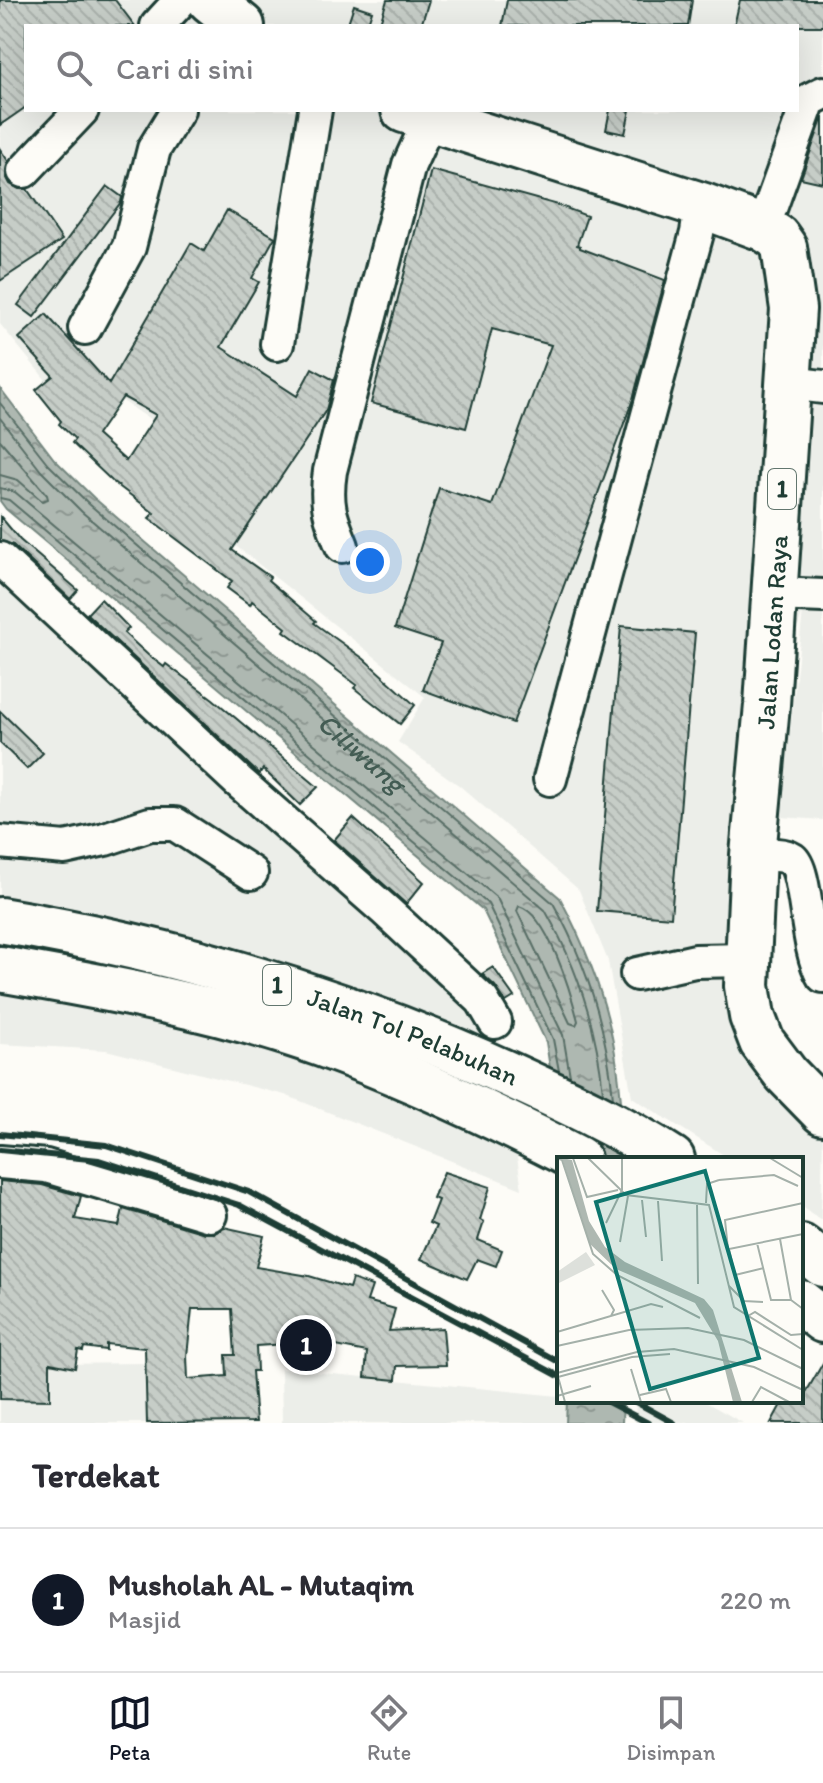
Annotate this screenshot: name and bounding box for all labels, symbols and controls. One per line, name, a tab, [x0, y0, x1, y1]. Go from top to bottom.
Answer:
search box	[24, 24, 799, 112]
icon: search	[52, 46, 96, 90]
text: Cari di sini	[116, 50, 254, 87]
road number: 1	[768, 469, 796, 509]
street label: Jalan Lodan Raya	[749, 533, 795, 730]
your location	[350, 542, 390, 582]
water label: Ciliwung	[311, 705, 416, 802]
road number: 1	[263, 965, 291, 1005]
street label: Jalan Tol Pelabuhan	[303, 981, 524, 1093]
inset map	[557, 1157, 803, 1403]
pin: 1	[280, 1315, 332, 1375]
text: Terdekat	[32, 1455, 160, 1496]
text: Musholah AL - Mutaqim	[108, 1566, 414, 1603]
text: 1	[52, 1584, 64, 1616]
text: 220 m	[720, 1584, 791, 1616]
text: Masjid	[108, 1603, 181, 1635]
tab: Peta	[108, 1691, 152, 1766]
tab: Rute	[367, 1691, 411, 1766]
tab: Disimpan	[627, 1691, 715, 1766]

